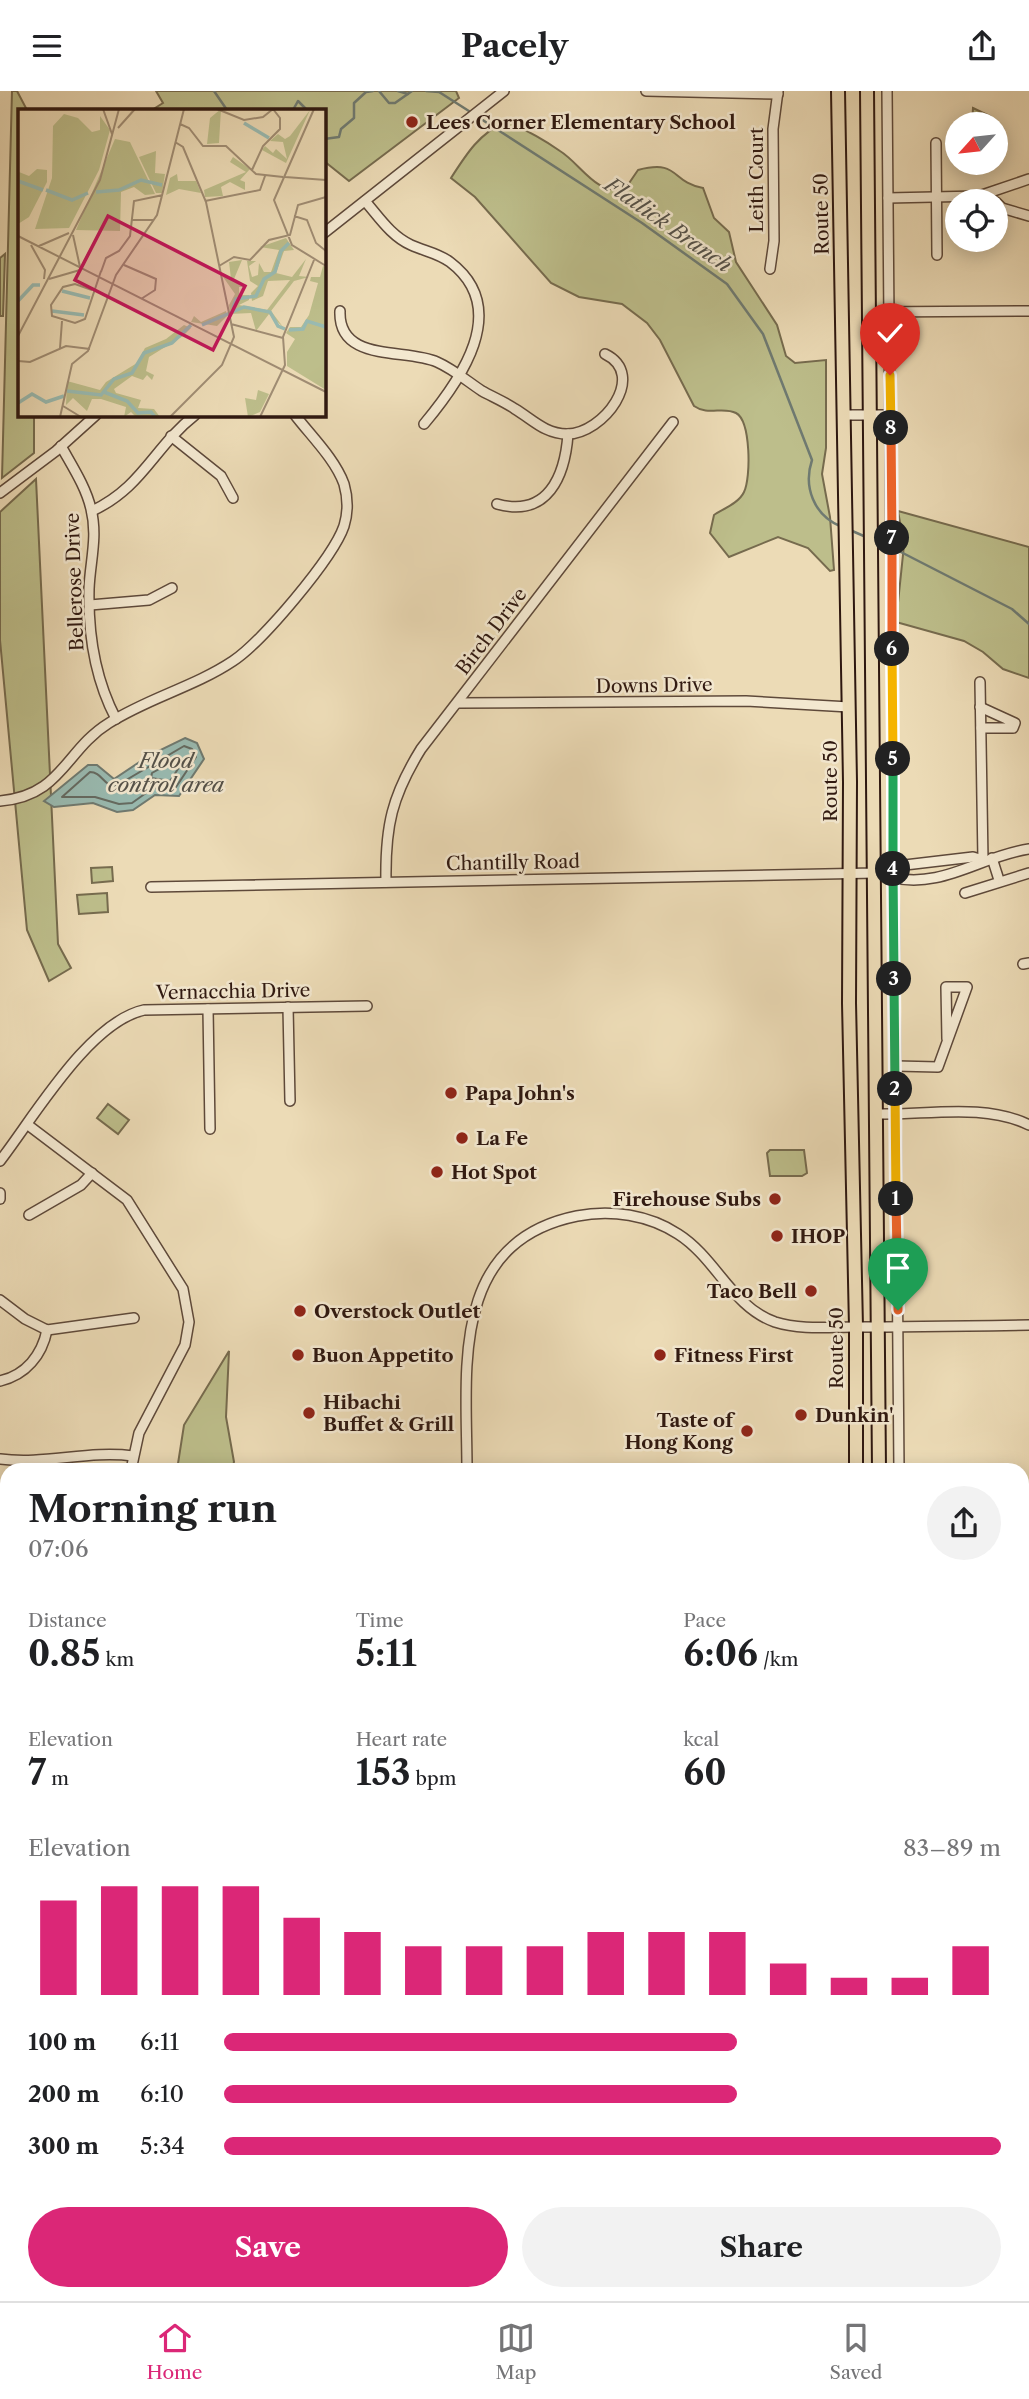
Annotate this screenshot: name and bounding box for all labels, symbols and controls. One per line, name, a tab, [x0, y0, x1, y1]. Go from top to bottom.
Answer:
text: Pacely	[461, 26, 568, 65]
icon: menu	[28, 27, 66, 65]
icon: share	[963, 27, 1001, 65]
inset map	[18, 109, 326, 417]
place label: Lees Corner Elementary School	[426, 111, 736, 134]
north arrow	[945, 112, 1008, 175]
map controls	[945, 112, 1008, 252]
marker: Lees Corner Elementary School	[404, 114, 420, 130]
street label: Leith Court	[745, 127, 768, 233]
water label: Flatlick Branch	[599, 171, 736, 278]
street label: Route 50	[809, 173, 834, 255]
button: locate	[945, 189, 1008, 252]
pin	[860, 303, 920, 375]
icon: check	[871, 314, 909, 352]
pin: 8	[874, 411, 908, 445]
text: 8	[885, 416, 896, 439]
street label: Bellerose Drive	[61, 512, 88, 652]
pin: 7	[874, 521, 910, 555]
text: 7	[887, 526, 896, 549]
street label: Birch Drive	[451, 583, 532, 679]
pin: 6	[874, 631, 910, 667]
text: 6	[886, 637, 897, 660]
street label: Downs Drive	[595, 673, 713, 698]
street label: Route 50	[819, 740, 842, 822]
pin: 5	[876, 741, 910, 777]
text: 5	[887, 747, 898, 770]
water label: Flood control area	[108, 748, 225, 797]
street label: Chantilly Road	[446, 850, 581, 875]
pin: 4	[876, 851, 910, 887]
text: 4	[887, 857, 898, 880]
pin: 3	[876, 961, 912, 997]
text: 3	[888, 967, 899, 990]
street label: Vernacchia Drive	[155, 979, 310, 1004]
pin: 2	[878, 1072, 912, 1107]
text: 2	[889, 1077, 900, 1100]
place label: Papa John's	[465, 1082, 575, 1105]
marker: Papa John's	[443, 1085, 459, 1101]
place label: La Fe	[476, 1127, 528, 1150]
marker: La Fe	[454, 1130, 470, 1146]
place label: Hot Spot	[451, 1161, 537, 1184]
marker: Hot Spot	[429, 1164, 445, 1180]
pin: 1	[878, 1181, 914, 1217]
text: 1	[891, 1187, 900, 1210]
place label: Firehouse Subs	[612, 1188, 761, 1211]
marker: Firehouse Subs	[767, 1191, 783, 1207]
place label: IHOP	[791, 1225, 845, 1248]
marker: IHOP	[769, 1228, 785, 1244]
pin	[868, 1238, 928, 1310]
icon: arrive	[879, 1249, 917, 1287]
place label: Taco Bell	[707, 1280, 797, 1303]
marker: Taco Bell	[803, 1283, 819, 1299]
place label: Overstock Outlet	[314, 1300, 481, 1323]
marker: Overstock Outlet	[292, 1303, 308, 1319]
street label: Route 50	[825, 1307, 848, 1389]
place label: Buon Appetito	[312, 1344, 453, 1367]
place label: Fitness First	[674, 1344, 794, 1367]
marker: Buon Appetito	[290, 1347, 306, 1363]
marker: Fitness First	[652, 1347, 668, 1363]
place label: Hibachi Buffet & Grill	[323, 1391, 454, 1436]
place label: Dunkin'	[815, 1404, 893, 1427]
marker: Hibachi Buffet & Grill	[301, 1405, 317, 1421]
marker: Dunkin'	[793, 1407, 809, 1423]
place label: Taste of Hong Kong	[624, 1409, 736, 1454]
marker: Taste of Hong Kong	[739, 1423, 755, 1439]
text: Morning run	[28, 1485, 277, 1532]
button: share	[927, 1486, 1001, 1560]
text: 07:06	[28, 1535, 88, 1563]
text: Distance	[28, 1609, 107, 1632]
text: Time	[356, 1609, 404, 1632]
text: Pace	[683, 1609, 726, 1632]
text: 0.85	[28, 1632, 100, 1675]
text: 5:11	[356, 1632, 417, 1675]
text: 6:06	[683, 1632, 758, 1675]
text: km	[100, 1648, 134, 1671]
text: /km	[758, 1648, 798, 1671]
text: Elevation	[28, 1728, 113, 1751]
text: Heart rate	[356, 1728, 447, 1751]
text: kcal	[683, 1728, 719, 1751]
text: 7	[28, 1751, 46, 1794]
text: 153	[356, 1751, 411, 1794]
text: 60	[683, 1751, 727, 1794]
text: m	[46, 1767, 69, 1790]
text: bpm	[411, 1767, 456, 1790]
text: Elevation	[28, 1834, 131, 1862]
text: 83–89 m	[903, 1834, 1001, 1862]
text: 100 m	[28, 2028, 96, 2056]
text: 6:11	[140, 2028, 179, 2056]
text: 200 m	[28, 2080, 100, 2108]
text: 6:10	[140, 2080, 184, 2108]
text: 300 m	[28, 2132, 99, 2160]
text: 5:34	[140, 2132, 185, 2160]
button: Save	[28, 2207, 508, 2287]
button: Share	[522, 2207, 1001, 2287]
tab: Home	[147, 2319, 202, 2384]
tab: Map	[496, 2319, 536, 2384]
tab: Saved	[830, 2319, 882, 2384]

